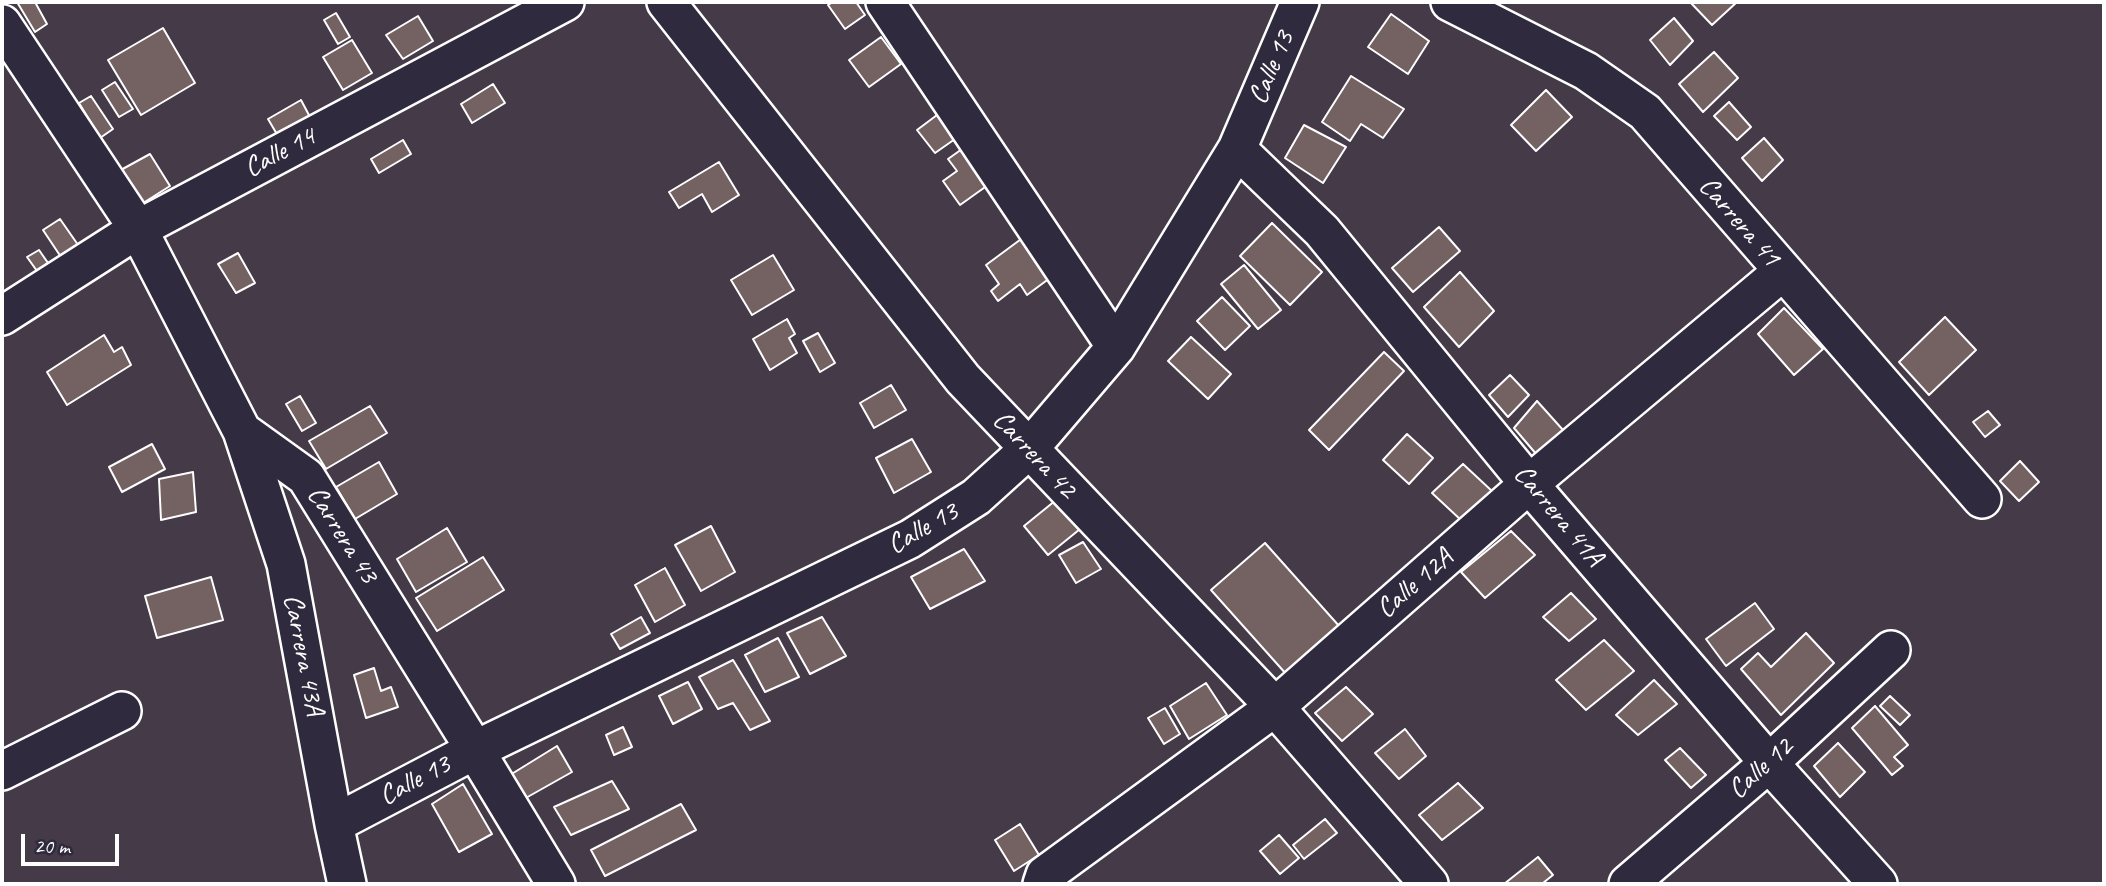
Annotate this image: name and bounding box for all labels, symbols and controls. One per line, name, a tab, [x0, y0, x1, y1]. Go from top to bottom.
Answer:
street label: Calle 13	[1242, 26, 1302, 110]
street label: Calle 14	[239, 120, 321, 186]
street label: Carrera 41	[1691, 170, 1787, 274]
street label: Carrera 42	[985, 404, 1083, 506]
street label: Carrera 41A	[1506, 458, 1610, 574]
street label: Carrera 43	[299, 480, 385, 590]
street label: Calle 13	[882, 495, 964, 563]
street label: Calle 12A	[1370, 542, 1460, 626]
street label: Carrera 43A	[275, 592, 331, 718]
street label: Calle 12	[1722, 731, 1800, 807]
street label: Calle 13	[374, 748, 456, 814]
scale bar	[24, 820, 122, 864]
text: 20 m	[34, 833, 70, 859]

